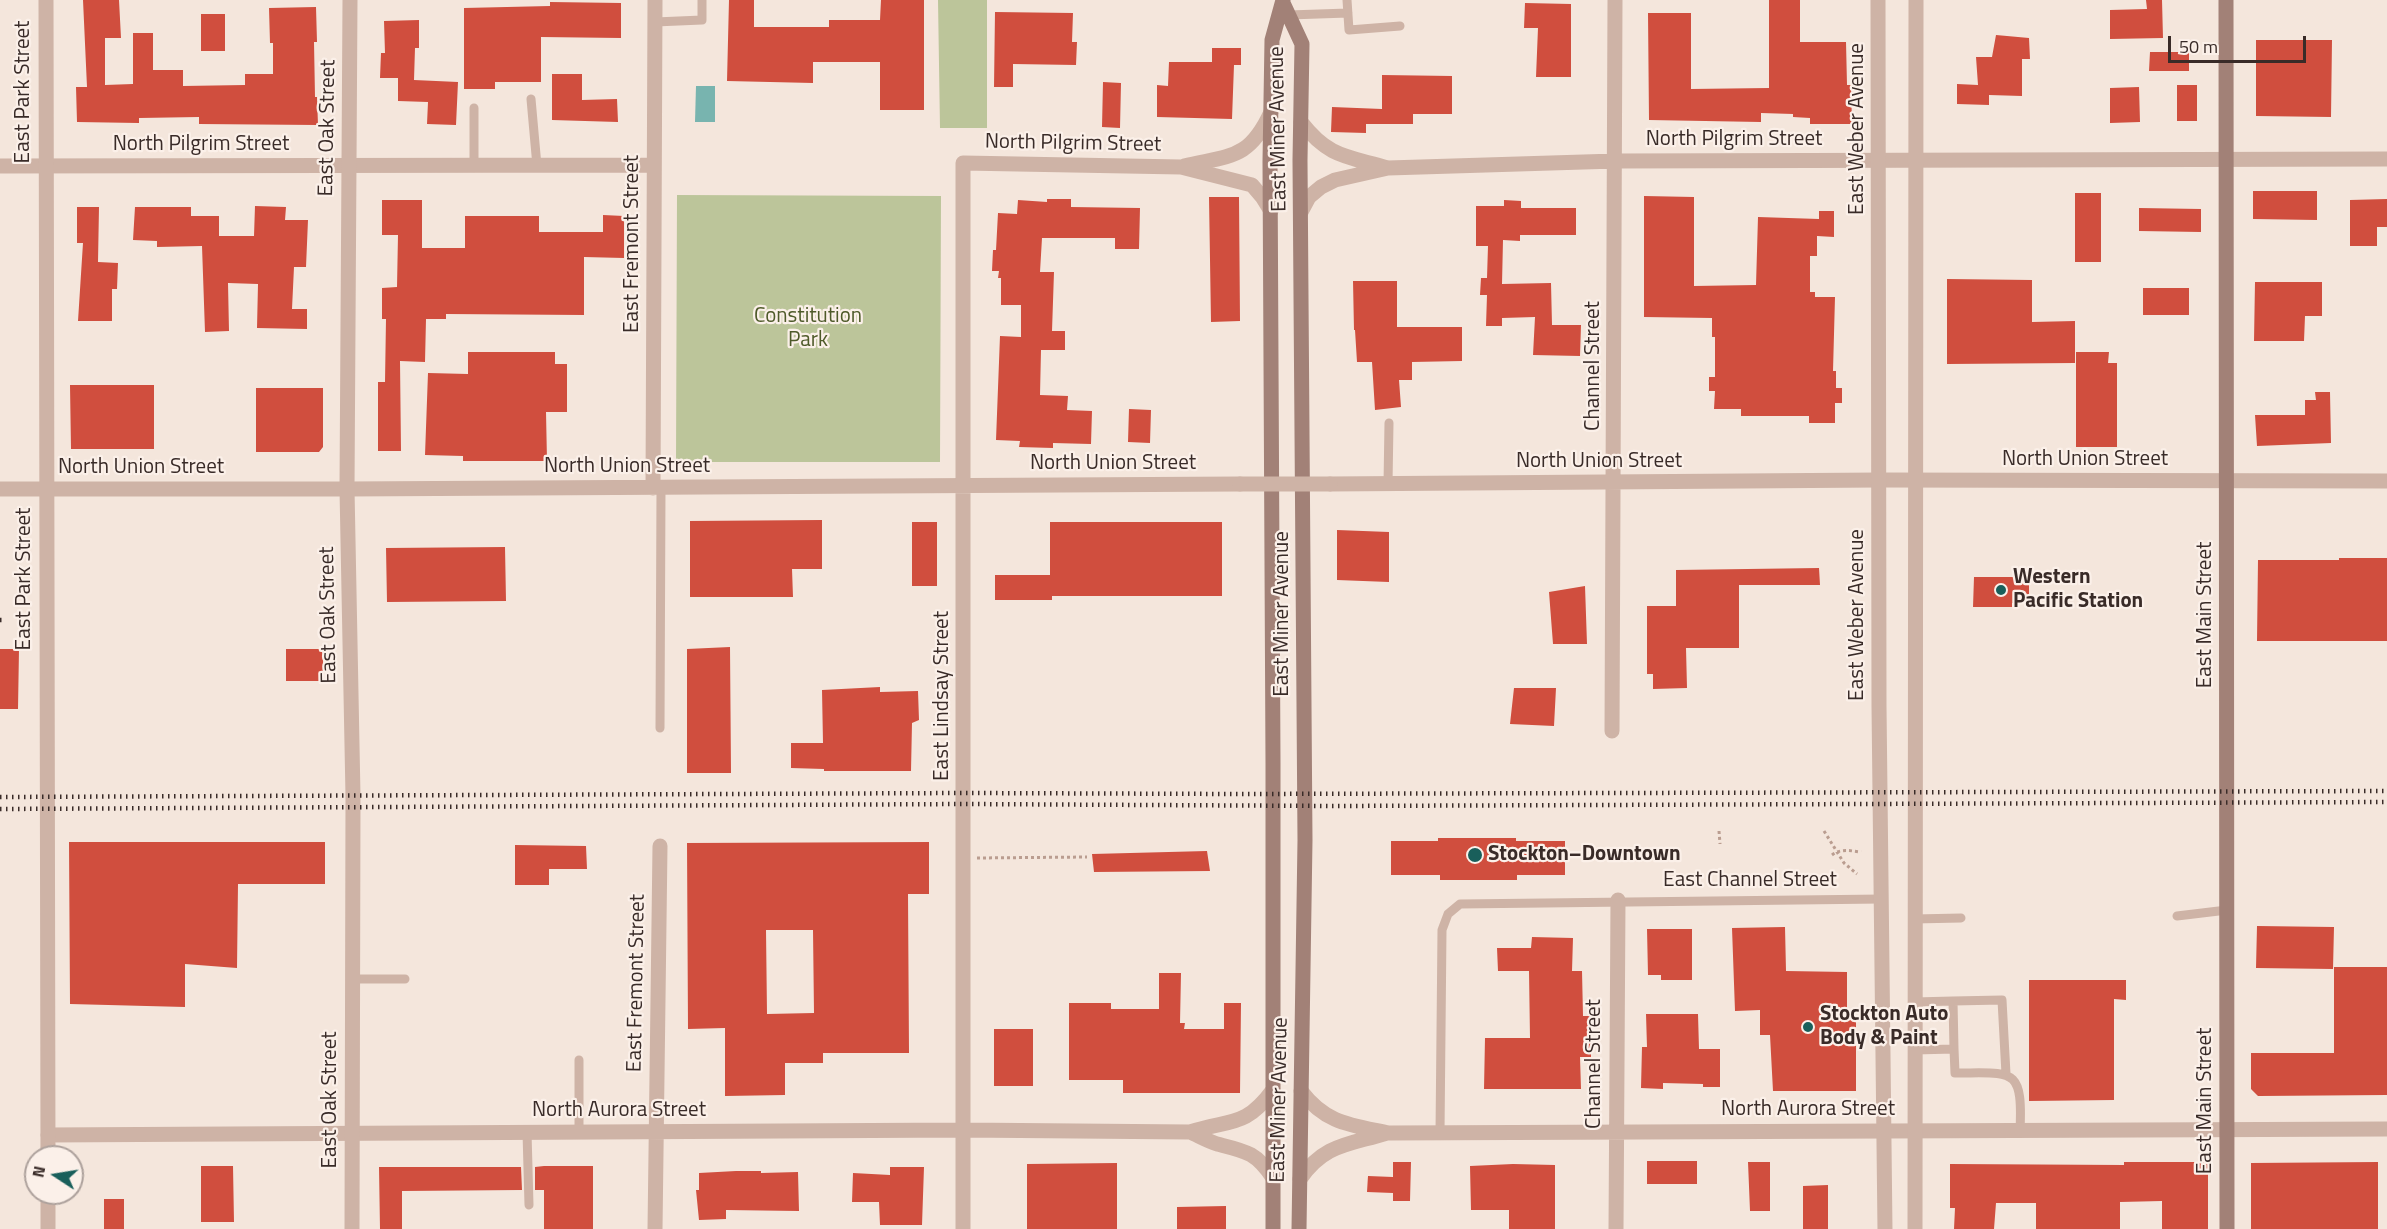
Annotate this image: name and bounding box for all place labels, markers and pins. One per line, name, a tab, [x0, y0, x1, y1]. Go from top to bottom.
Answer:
place label: Western Pacific Station	[2013, 565, 2143, 615]
marker: Western Pacific Station	[1994, 583, 2008, 597]
place label: Stockton–Downtown	[1488, 842, 1681, 868]
marker: Stockton–Downtown	[1466, 846, 1484, 864]
place label: Stockton Auto Body & Paint	[1820, 1002, 1948, 1052]
marker: Stockton Auto Body & Paint	[1801, 1020, 1815, 1034]

